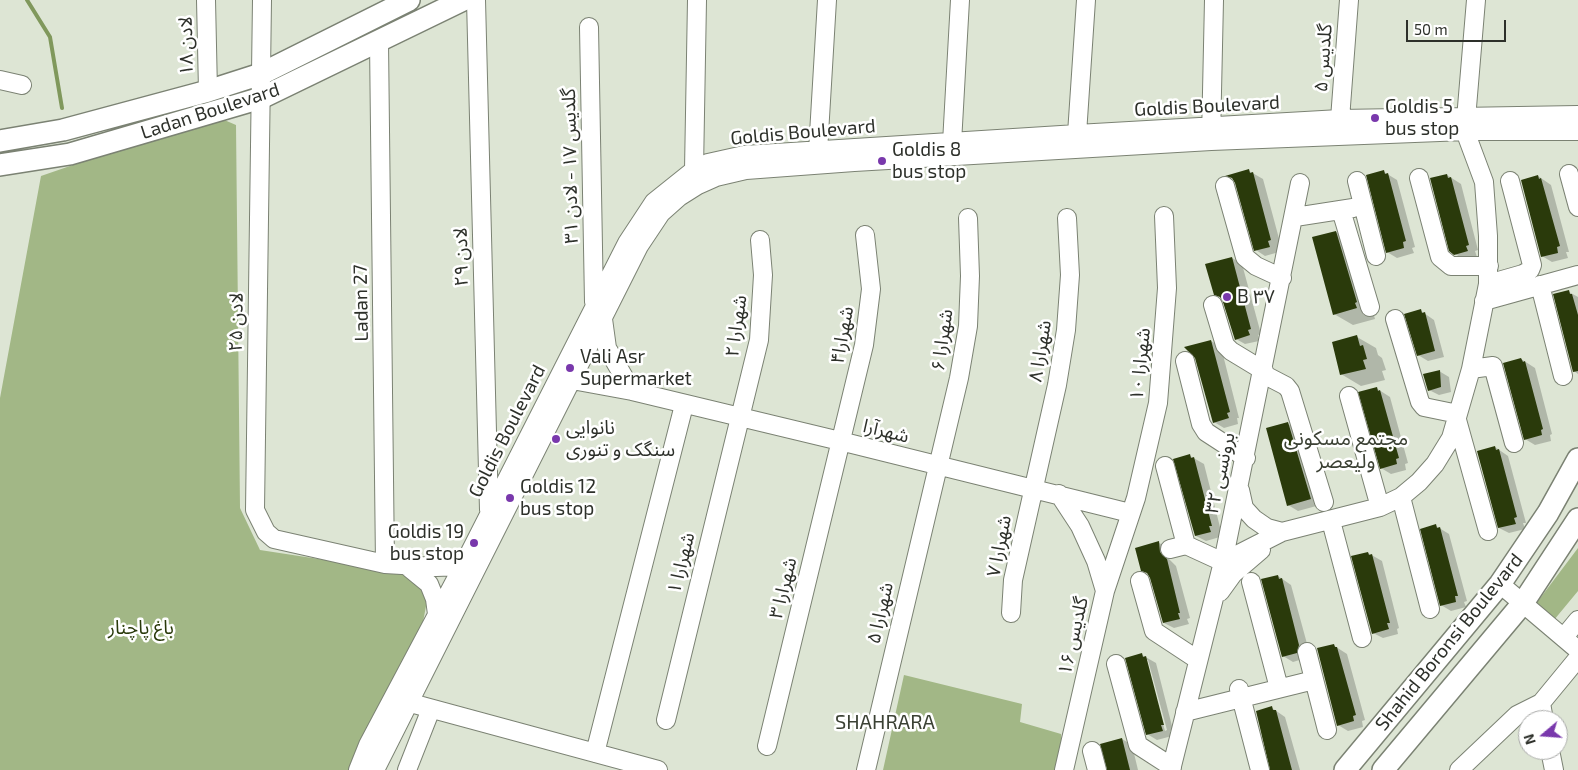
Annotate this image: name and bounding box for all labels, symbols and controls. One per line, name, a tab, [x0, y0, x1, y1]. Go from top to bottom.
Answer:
scale bar	[1408, 10, 1508, 42]
street label: لادن ۱۸	[174, 16, 198, 76]
text: 50 m	[1414, 20, 1448, 38]
street label: گلدیس ۵	[1309, 23, 1337, 93]
street label: Ladan Boulevard	[138, 78, 282, 144]
street label: گلدیس ۱۷ - لادن ۳۱	[557, 88, 583, 244]
street label: Goldis Boulevard	[1134, 91, 1280, 121]
place label: Goldis 5 bus stop	[1385, 96, 1459, 140]
marker: Goldis 5 bus stop	[1369, 112, 1381, 124]
street label: Goldis Boulevard	[729, 114, 877, 150]
place label: Goldis 8 bus stop	[892, 139, 966, 183]
marker: Goldis 8 bus stop	[876, 155, 888, 167]
street label: لادن ۲۹	[449, 227, 473, 287]
street label: Ladan 27	[349, 264, 373, 342]
place label: B ۳۷	[1237, 286, 1275, 308]
marker: B ۳۷	[1221, 291, 1233, 303]
street label: لادن ۲۵	[224, 292, 248, 352]
street label: شهرارا ۲	[720, 294, 752, 358]
street label: شهرارا۴	[826, 304, 858, 366]
street label: شهرارا ۶	[926, 308, 958, 372]
street label: شهرارا ۸	[1024, 318, 1056, 384]
street label: شهرارا ۱۰	[1125, 326, 1155, 402]
place label: Vali Asr Supermarket	[580, 346, 692, 390]
street label: Goldis Boulevard	[464, 361, 550, 501]
marker: Vali Asr Supermarket	[564, 362, 576, 374]
street label: شهرآرا	[860, 414, 912, 448]
place label: نانوایی سنگک و تنوری	[566, 417, 675, 461]
district label: مجتمع مسکونی ولیعصر	[1284, 426, 1408, 473]
street label: برونسی ۳۲	[1200, 430, 1240, 516]
marker: نانوایی سنگک و تنوری	[550, 433, 562, 445]
place label: Goldis 12 bus stop	[520, 476, 596, 520]
marker: Goldis 12 bus stop	[504, 492, 516, 504]
street label: شهرارا ۷	[982, 513, 1016, 579]
place label: Goldis 19 bus stop	[388, 521, 464, 565]
street label: شهرارا ۱	[662, 530, 700, 596]
marker: Goldis 19 bus stop	[468, 537, 480, 549]
street label: Shahid Boronsi Boulevard	[1371, 549, 1527, 735]
street label: شهرارا ۳	[764, 555, 802, 621]
street label: شهرارا ۵	[862, 580, 898, 646]
street label: گلدیس ۱۶	[1053, 595, 1093, 677]
park label: باغ پاچنار	[108, 617, 174, 639]
district label: SHAHRARA	[830, 710, 940, 734]
north arrow	[1518, 710, 1568, 760]
text: N	[1520, 732, 1539, 747]

